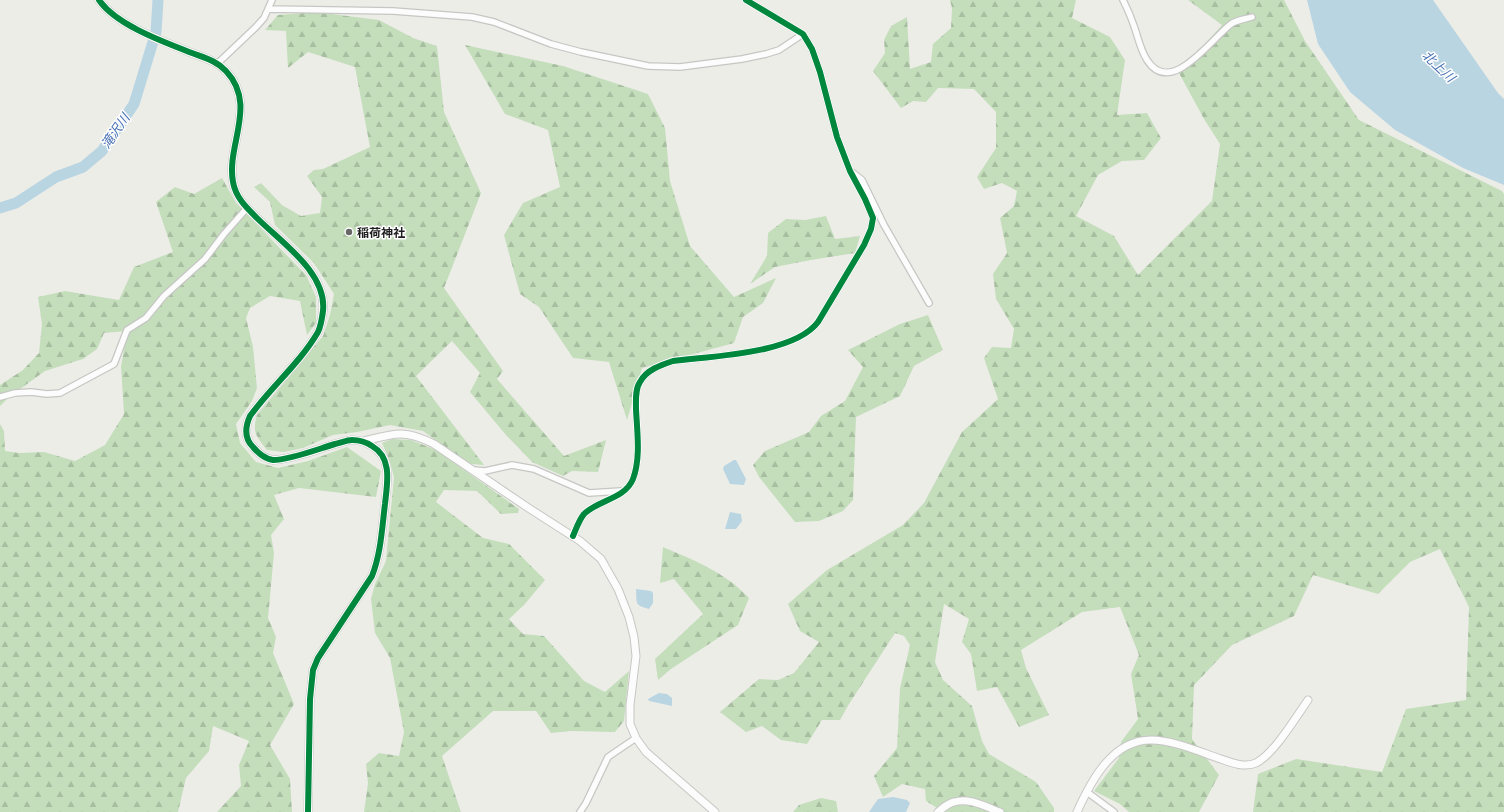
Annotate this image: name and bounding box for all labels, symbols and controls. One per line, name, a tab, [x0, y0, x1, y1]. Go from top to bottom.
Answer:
water label: 北上川	[1419, 47, 1460, 87]
water label: 滝沢川	[97, 109, 134, 152]
place label: 稲荷神社	[357, 225, 405, 239]
marker: 稲荷神社	[344, 227, 354, 237]

